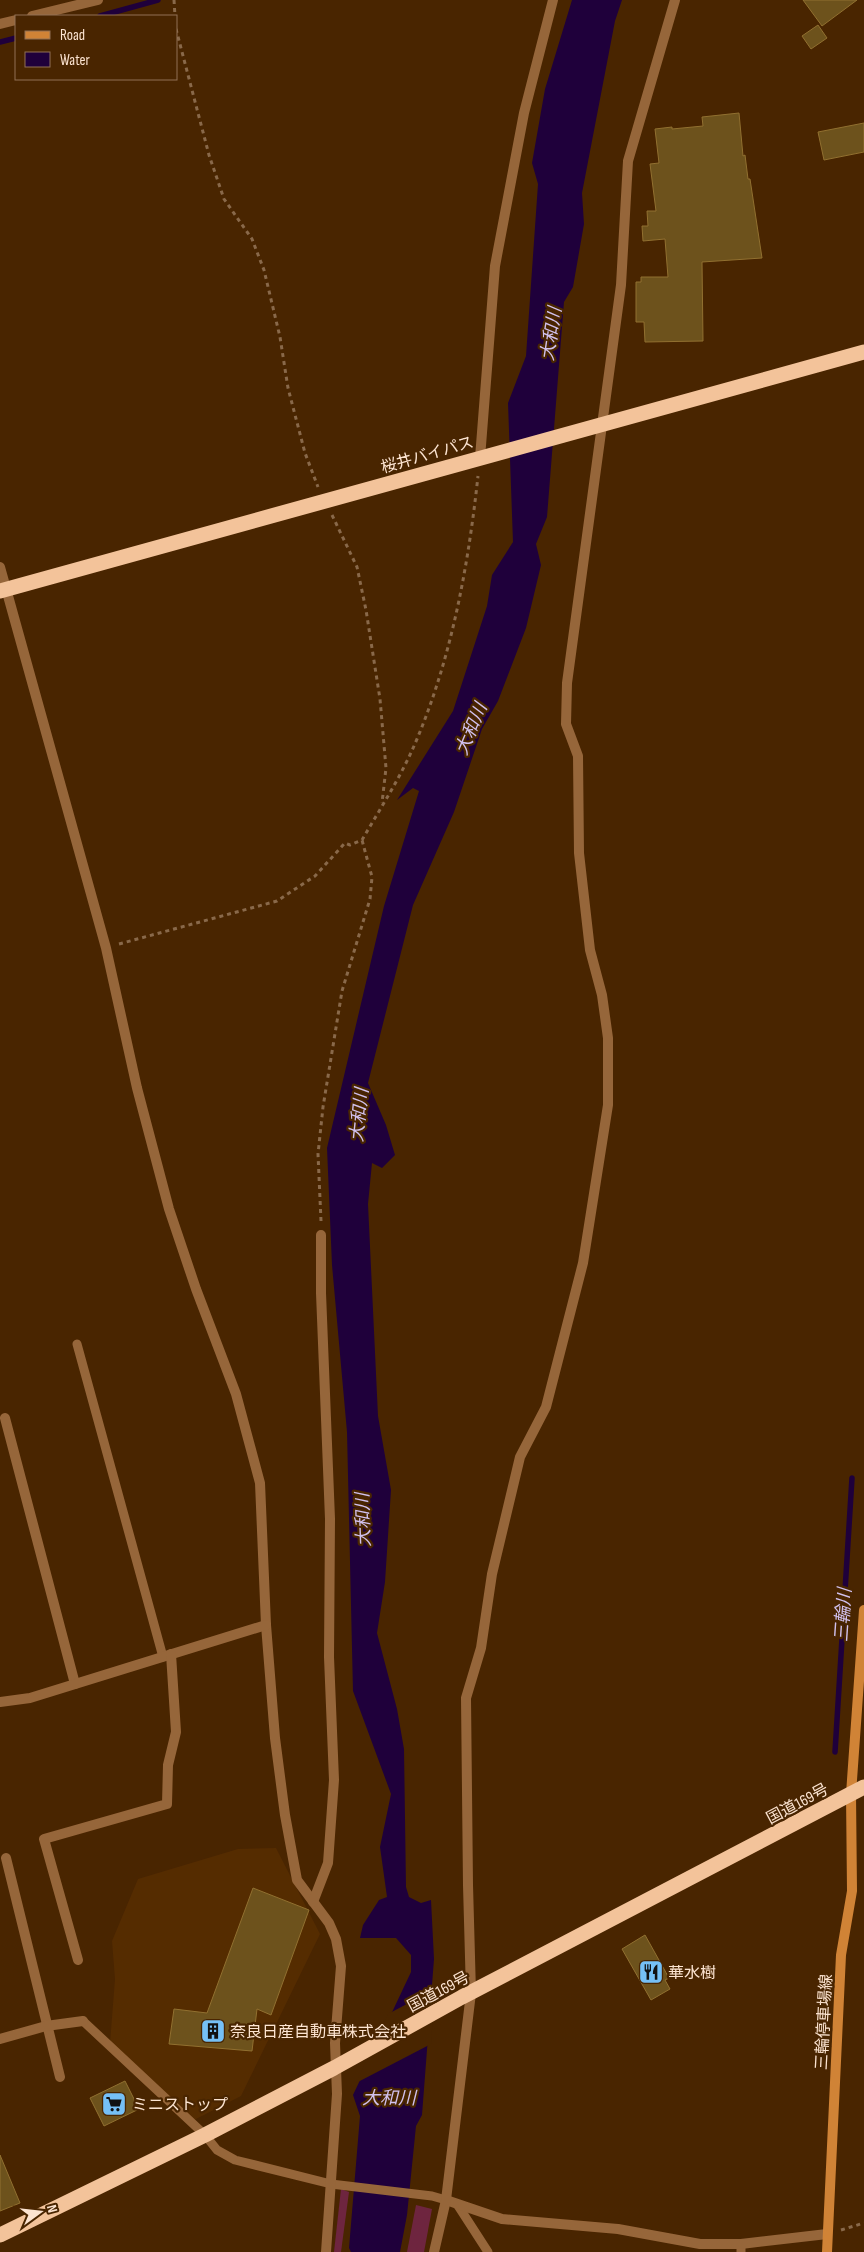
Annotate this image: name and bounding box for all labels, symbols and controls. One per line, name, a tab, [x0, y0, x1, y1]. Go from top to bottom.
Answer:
legend	[15, 15, 178, 80]
text: Road	[60, 26, 85, 45]
text: Water	[60, 51, 91, 70]
water label: 大和川	[537, 304, 566, 362]
street label: 桜井バイパス	[379, 433, 476, 478]
water label: 大和川	[451, 698, 492, 758]
water label: 大和川	[346, 1085, 373, 1143]
water label: 大和川	[352, 1491, 375, 1547]
water label: 三輪川	[831, 1585, 856, 1643]
street label: 国道169号	[763, 1780, 832, 1829]
restaurant icon: 華水樹	[638, 1959, 664, 1985]
place label: 華水樹	[668, 1964, 716, 1983]
street label: 国道169号	[404, 1968, 473, 2017]
street label: 三輪停車場線	[812, 1974, 836, 2071]
building icon: 奈良日産自動車株式会社	[200, 2018, 226, 2044]
place label: 奈良日産自動車株式会社	[230, 2023, 406, 2042]
water label: 大和川	[362, 2088, 418, 2109]
supermarket icon: ミニストップ	[101, 2091, 127, 2117]
place label: ミニストップ	[132, 2096, 228, 2115]
north arrow	[15, 2187, 65, 2237]
text: N	[43, 2203, 61, 2215]

